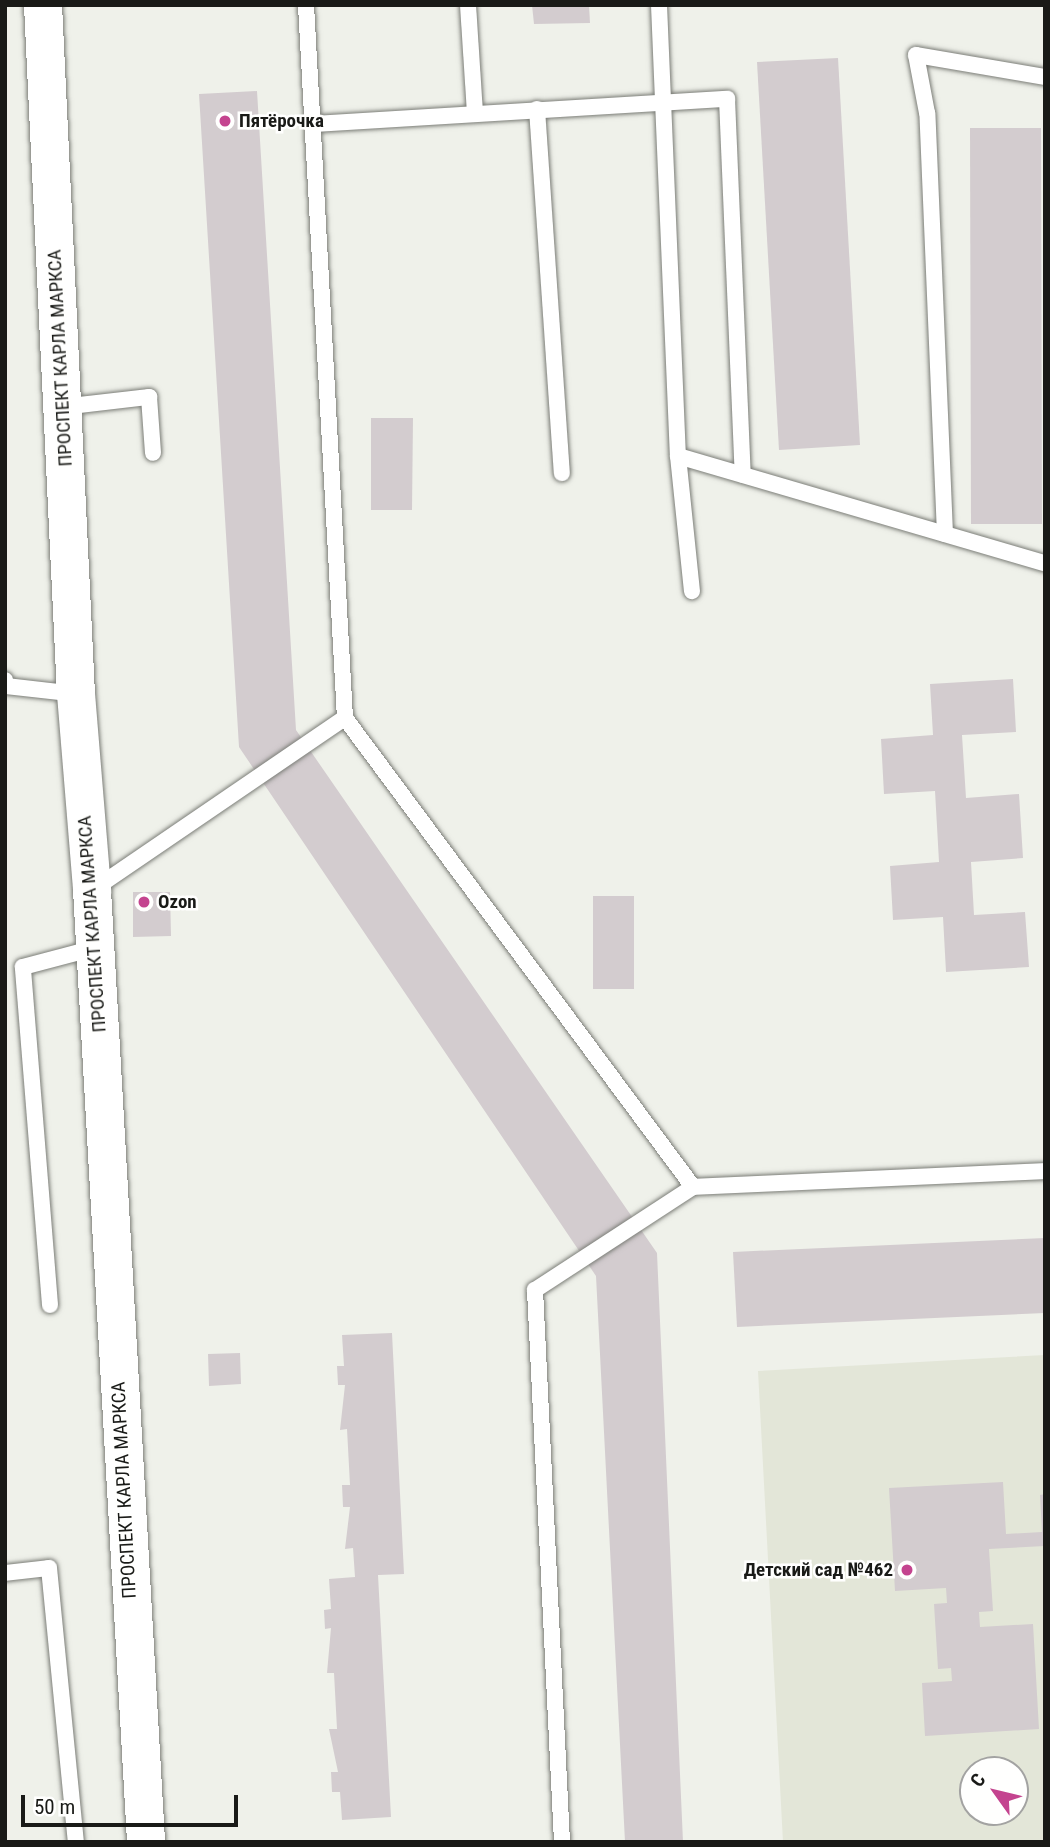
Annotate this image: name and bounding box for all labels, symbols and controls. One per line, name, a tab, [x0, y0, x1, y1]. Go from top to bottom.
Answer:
place label: Пятёрочка	[239, 110, 324, 132]
marker: Пятёрочка	[217, 113, 233, 129]
street label: ПРОСПЕКТ КАРЛА МАРКСА	[43, 249, 77, 467]
street label: ПРОСПЕКТ КАРЛА МАРКСА	[73, 815, 111, 1033]
place label: Ozon	[158, 891, 197, 913]
marker: Ozon	[136, 894, 152, 910]
street label: ПРОСПЕКТ КАРЛА МАРКСА	[107, 1381, 141, 1599]
place label: Детский сад №462	[744, 1559, 893, 1581]
marker: Детский сад №462	[899, 1562, 915, 1578]
north arrow	[959, 1756, 1029, 1826]
text: С	[965, 1769, 990, 1791]
scale bar	[24, 1780, 242, 1824]
text: 50 m	[34, 1795, 75, 1819]

